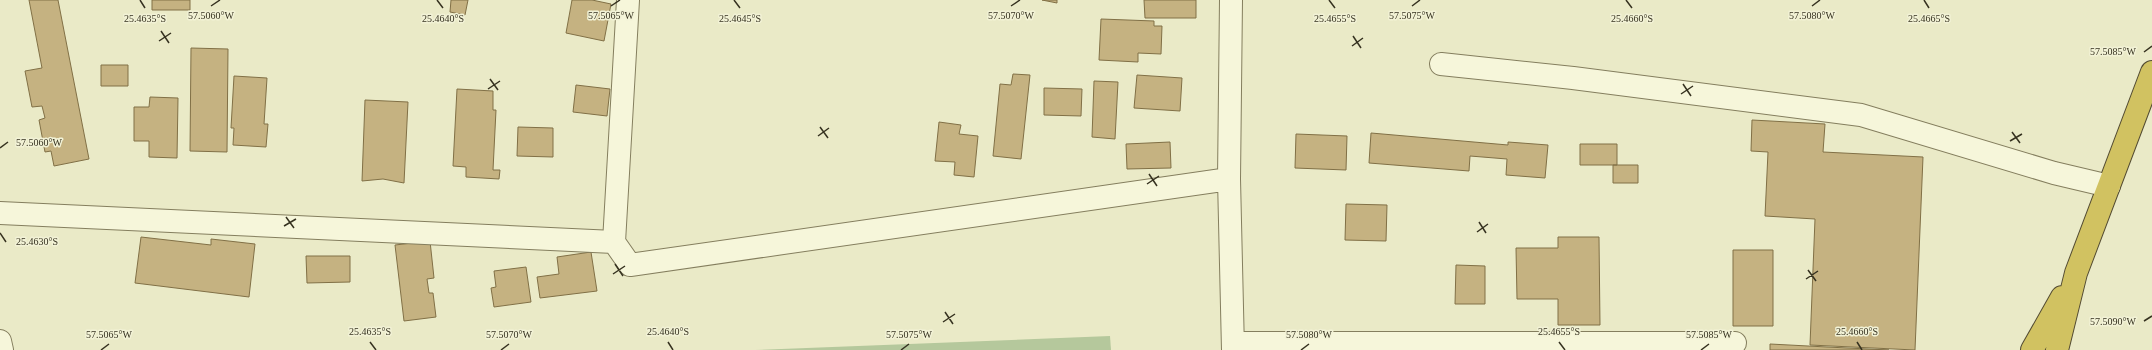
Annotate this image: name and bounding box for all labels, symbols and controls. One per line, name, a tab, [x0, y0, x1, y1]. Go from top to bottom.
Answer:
text: 57.5060°W	[188, 10, 235, 21]
text: 57.5065°W	[588, 10, 635, 21]
text: 57.5070°W	[988, 10, 1035, 21]
text: 57.5075°W	[1389, 10, 1436, 21]
text: 57.5080°W	[1789, 10, 1836, 21]
text: 25.4635°S	[124, 13, 166, 24]
text: 25.4640°S	[422, 13, 464, 24]
text: 25.4645°S	[719, 13, 761, 24]
text: 25.4655°S	[1314, 13, 1356, 24]
text: 25.4660°S	[1611, 13, 1653, 24]
text: 25.4665°S	[1908, 13, 1950, 24]
text: 57.5085°W	[2090, 46, 2137, 57]
text: 57.5060°W	[16, 137, 63, 148]
text: 25.4630°S	[16, 236, 58, 247]
text: 57.5090°W	[2090, 316, 2137, 327]
text: 25.4635°S	[349, 326, 391, 337]
text: 25.4640°S	[647, 326, 689, 337]
text: 25.4655°S	[1538, 326, 1580, 337]
text: 25.4660°S	[1836, 326, 1878, 337]
text: 57.5065°W	[86, 329, 133, 340]
text: 57.5070°W	[486, 329, 533, 340]
text: 57.5075°W	[886, 329, 933, 340]
text: 57.5080°W	[1286, 329, 1333, 340]
text: 57.5085°W	[1686, 329, 1733, 340]

